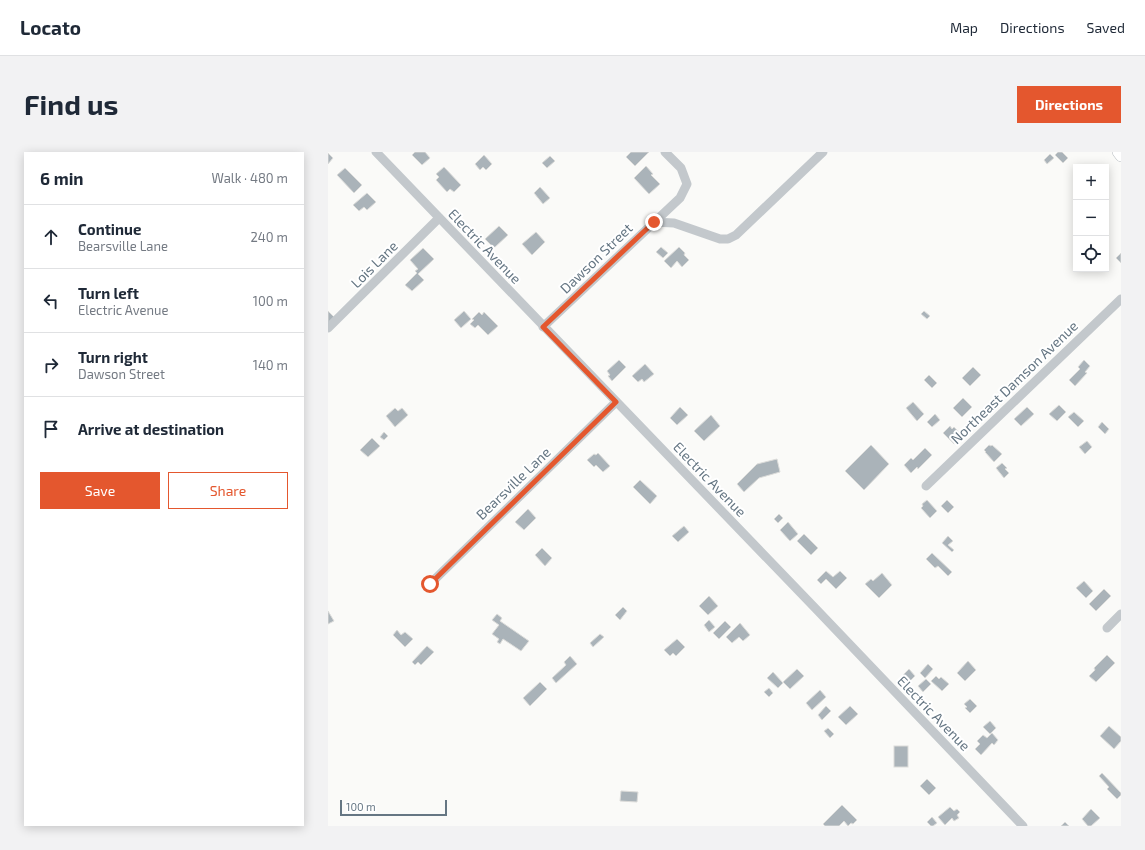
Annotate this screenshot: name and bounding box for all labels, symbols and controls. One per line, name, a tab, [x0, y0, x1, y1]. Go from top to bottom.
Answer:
text: Locato	[20, 16, 81, 39]
text: Map	[950, 19, 978, 36]
text: Directions	[1000, 19, 1065, 36]
text: Saved	[1087, 19, 1125, 36]
button: Directions	[1017, 86, 1121, 123]
text: Find us	[24, 87, 118, 121]
map controls	[1073, 164, 1109, 272]
button: +	[1073, 164, 1109, 200]
text: 6 min	[40, 168, 84, 188]
text: Walk · 480 m	[211, 170, 288, 186]
button: −	[1073, 200, 1109, 236]
street label: Electric Avenue	[445, 205, 525, 287]
route end	[645, 213, 663, 231]
street label: Dawson Street	[556, 219, 636, 297]
text: Continue	[78, 220, 141, 238]
icon: ahead	[40, 226, 62, 248]
text: 240 m	[251, 229, 288, 245]
button: locate	[1073, 236, 1109, 272]
street label: Lois Lane	[347, 237, 401, 291]
text: Bearsville Lane	[78, 238, 168, 254]
text: Turn left	[78, 284, 139, 302]
icon: left	[40, 290, 62, 312]
text: 100 m	[253, 293, 288, 309]
text: Electric Avenue	[78, 302, 168, 318]
street label: Northeast Damson Avenue	[947, 317, 1081, 447]
text: Turn right	[78, 348, 148, 366]
icon: right	[40, 354, 62, 376]
text: 140 m	[253, 357, 288, 373]
text: Dawson Street	[78, 366, 165, 382]
icon: arrive	[40, 418, 62, 440]
text: Arrive at destination	[78, 420, 224, 438]
street label: Electric Avenue	[670, 438, 750, 520]
street label: Bearsville Lane	[472, 443, 554, 523]
button: Save	[40, 472, 160, 509]
button: Share	[168, 472, 288, 509]
route start	[421, 575, 439, 593]
street label: Electric Avenue	[894, 672, 974, 754]
scale bar	[340, 798, 447, 817]
text: 100 m	[346, 800, 376, 813]

